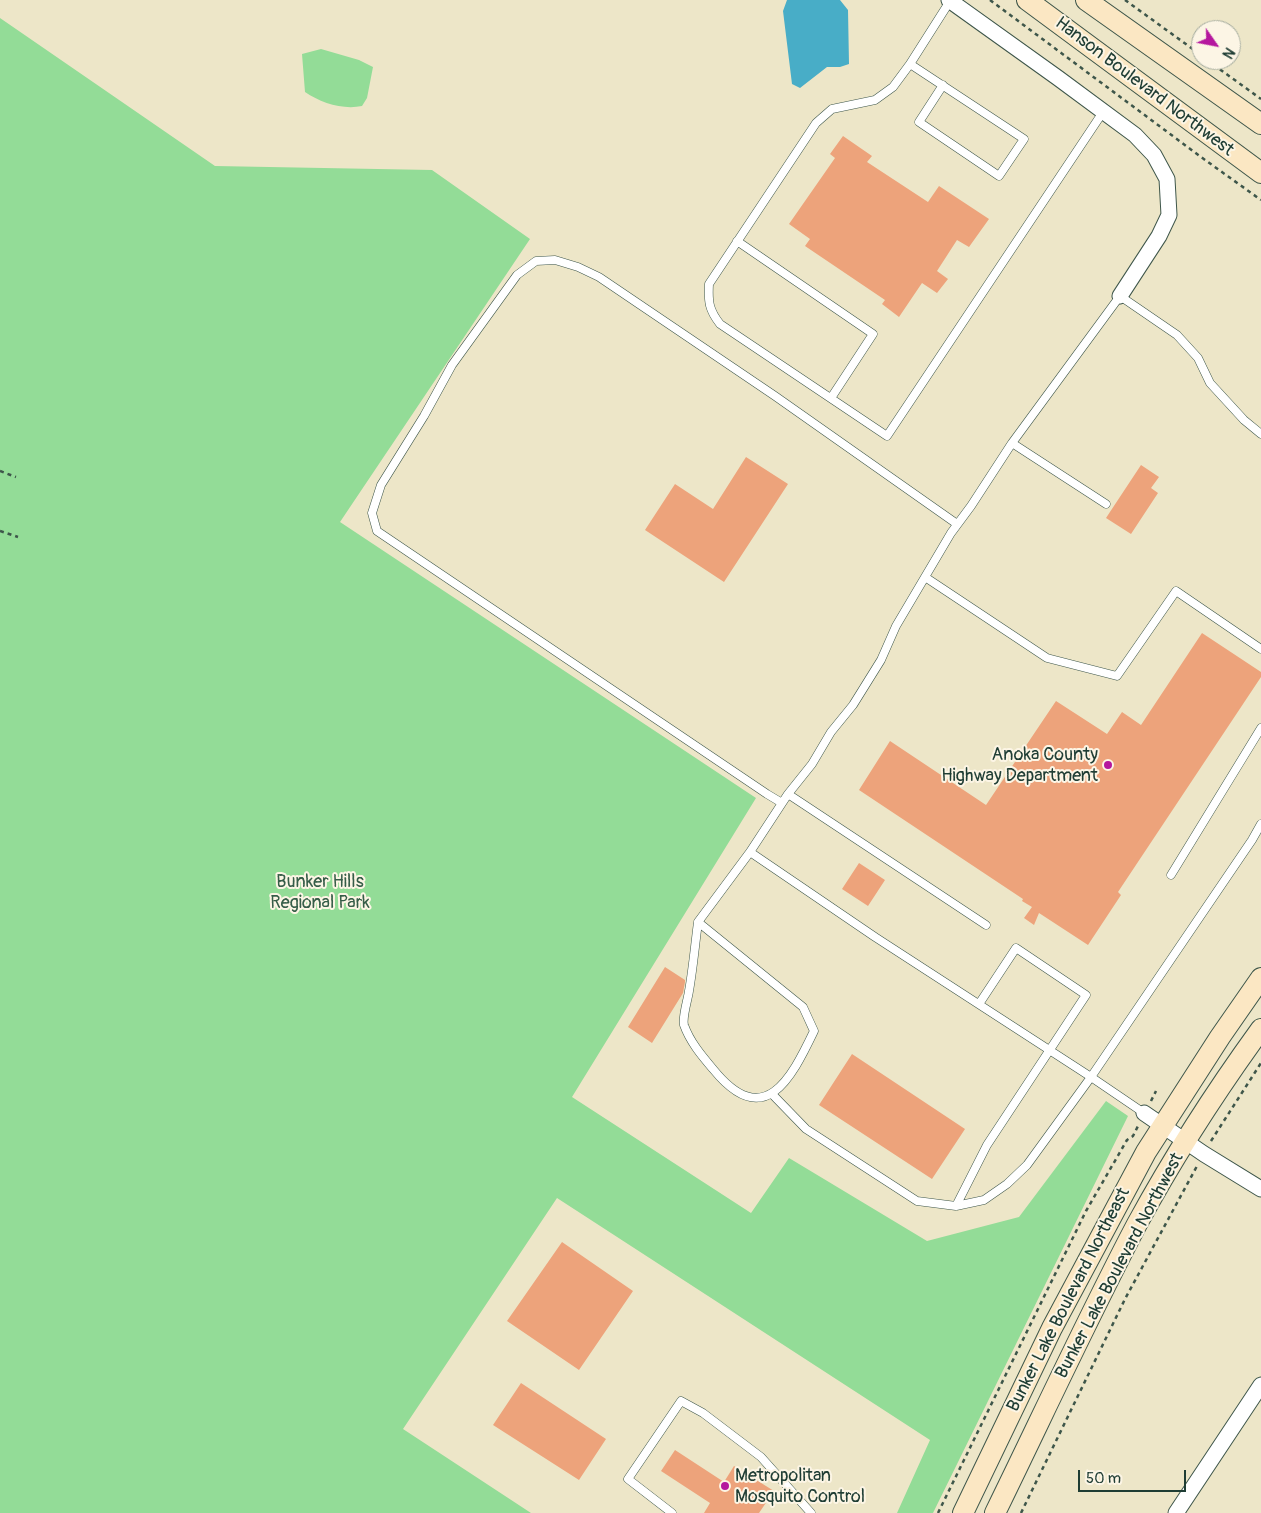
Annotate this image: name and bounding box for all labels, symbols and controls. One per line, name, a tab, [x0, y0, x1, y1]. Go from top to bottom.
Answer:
street label: Hanson Boulevard Northwest	[1050, 13, 1238, 161]
north arrow	[1191, 20, 1241, 70]
place label: Anoka County Highway Department	[941, 744, 1098, 786]
marker: Anoka County Highway Department	[1102, 759, 1114, 771]
park label: Bunker Hills Regional Park	[270, 871, 370, 914]
street label: Bunker Lake Boulevard Northwest	[1051, 1149, 1189, 1383]
street label: Bunker Lake Boulevard Northeast	[1003, 1184, 1135, 1416]
scale bar	[1081, 1460, 1188, 1492]
place label: Metropolitan Mosquito Control	[735, 1465, 865, 1508]
text: 50 m	[1086, 1469, 1121, 1488]
marker: Metropolitan Mosquito Control	[719, 1480, 731, 1492]

